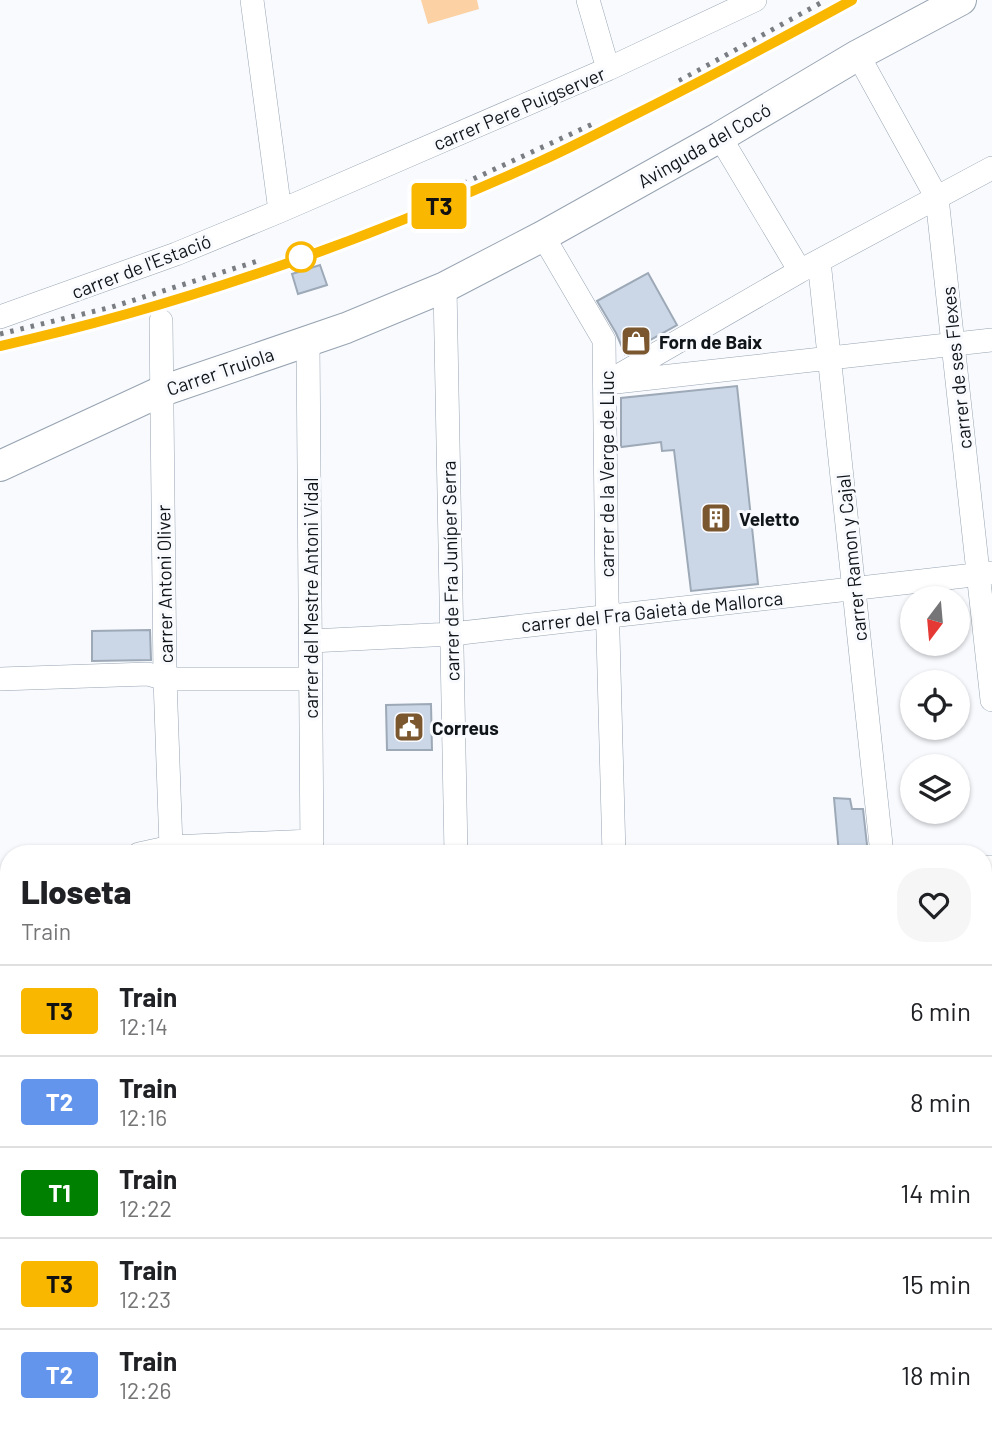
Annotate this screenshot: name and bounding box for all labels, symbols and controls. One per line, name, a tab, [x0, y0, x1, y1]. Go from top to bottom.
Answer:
street label: carrer Pere Puigserver	[429, 61, 609, 155]
street label: Avinguda del Cocó	[633, 98, 775, 192]
line badge: T3	[408, 183, 471, 229]
text: T3	[426, 191, 453, 220]
street label: carrer de l'Estació	[68, 229, 214, 303]
unlabelled marker	[286, 242, 316, 272]
street label: carrer de ses Flexes	[936, 286, 976, 450]
shop icon: Forn de Baix	[619, 324, 653, 358]
place label: Forn de Baix	[659, 330, 762, 353]
street label: Carrer Truiola	[163, 342, 277, 400]
street label: carrer de la Verge de Lluc	[595, 370, 618, 578]
street label: carrer de Fra Juníper Serra	[437, 460, 463, 682]
street label: carrer Ramon y Cajal	[831, 473, 871, 643]
street label: carrer del Mestre Antoni Vidal	[299, 477, 322, 719]
building icon: Veletto	[699, 501, 733, 535]
street label: carrer Antoni Oliver	[151, 504, 177, 663]
place label: Veletto	[739, 507, 800, 530]
street label: carrer del Fra Gaietà de Mallorca	[520, 586, 784, 636]
north arrow	[900, 586, 970, 656]
map controls	[900, 586, 970, 824]
button: locate	[900, 670, 970, 740]
public building icon: Correus	[392, 710, 426, 744]
place label: Correus	[432, 716, 499, 739]
button: layers	[900, 754, 970, 824]
button: heart	[897, 868, 971, 942]
text: Lloseta	[21, 871, 132, 911]
text: Train	[21, 917, 71, 945]
text: Train	[119, 981, 177, 1012]
text: 6 min	[910, 995, 971, 1026]
text: T3	[46, 996, 73, 1025]
text: 12:14	[119, 1012, 168, 1040]
text: Train	[119, 1072, 177, 1103]
text: 8 min	[910, 1086, 971, 1117]
text: T2	[46, 1087, 73, 1116]
text: 12:16	[119, 1103, 167, 1131]
text: Train	[119, 1163, 177, 1194]
text: 14 min	[900, 1177, 971, 1208]
text: T1	[48, 1178, 71, 1207]
text: 12:22	[119, 1194, 172, 1222]
text: Train	[119, 1254, 177, 1285]
text: 15 min	[901, 1268, 971, 1299]
text: T3	[46, 1269, 73, 1298]
text: 12:23	[119, 1285, 171, 1313]
text: Train	[119, 1345, 177, 1376]
text: 18 min	[901, 1359, 971, 1390]
text: T2	[46, 1360, 73, 1389]
text: 12:26	[119, 1376, 171, 1404]

